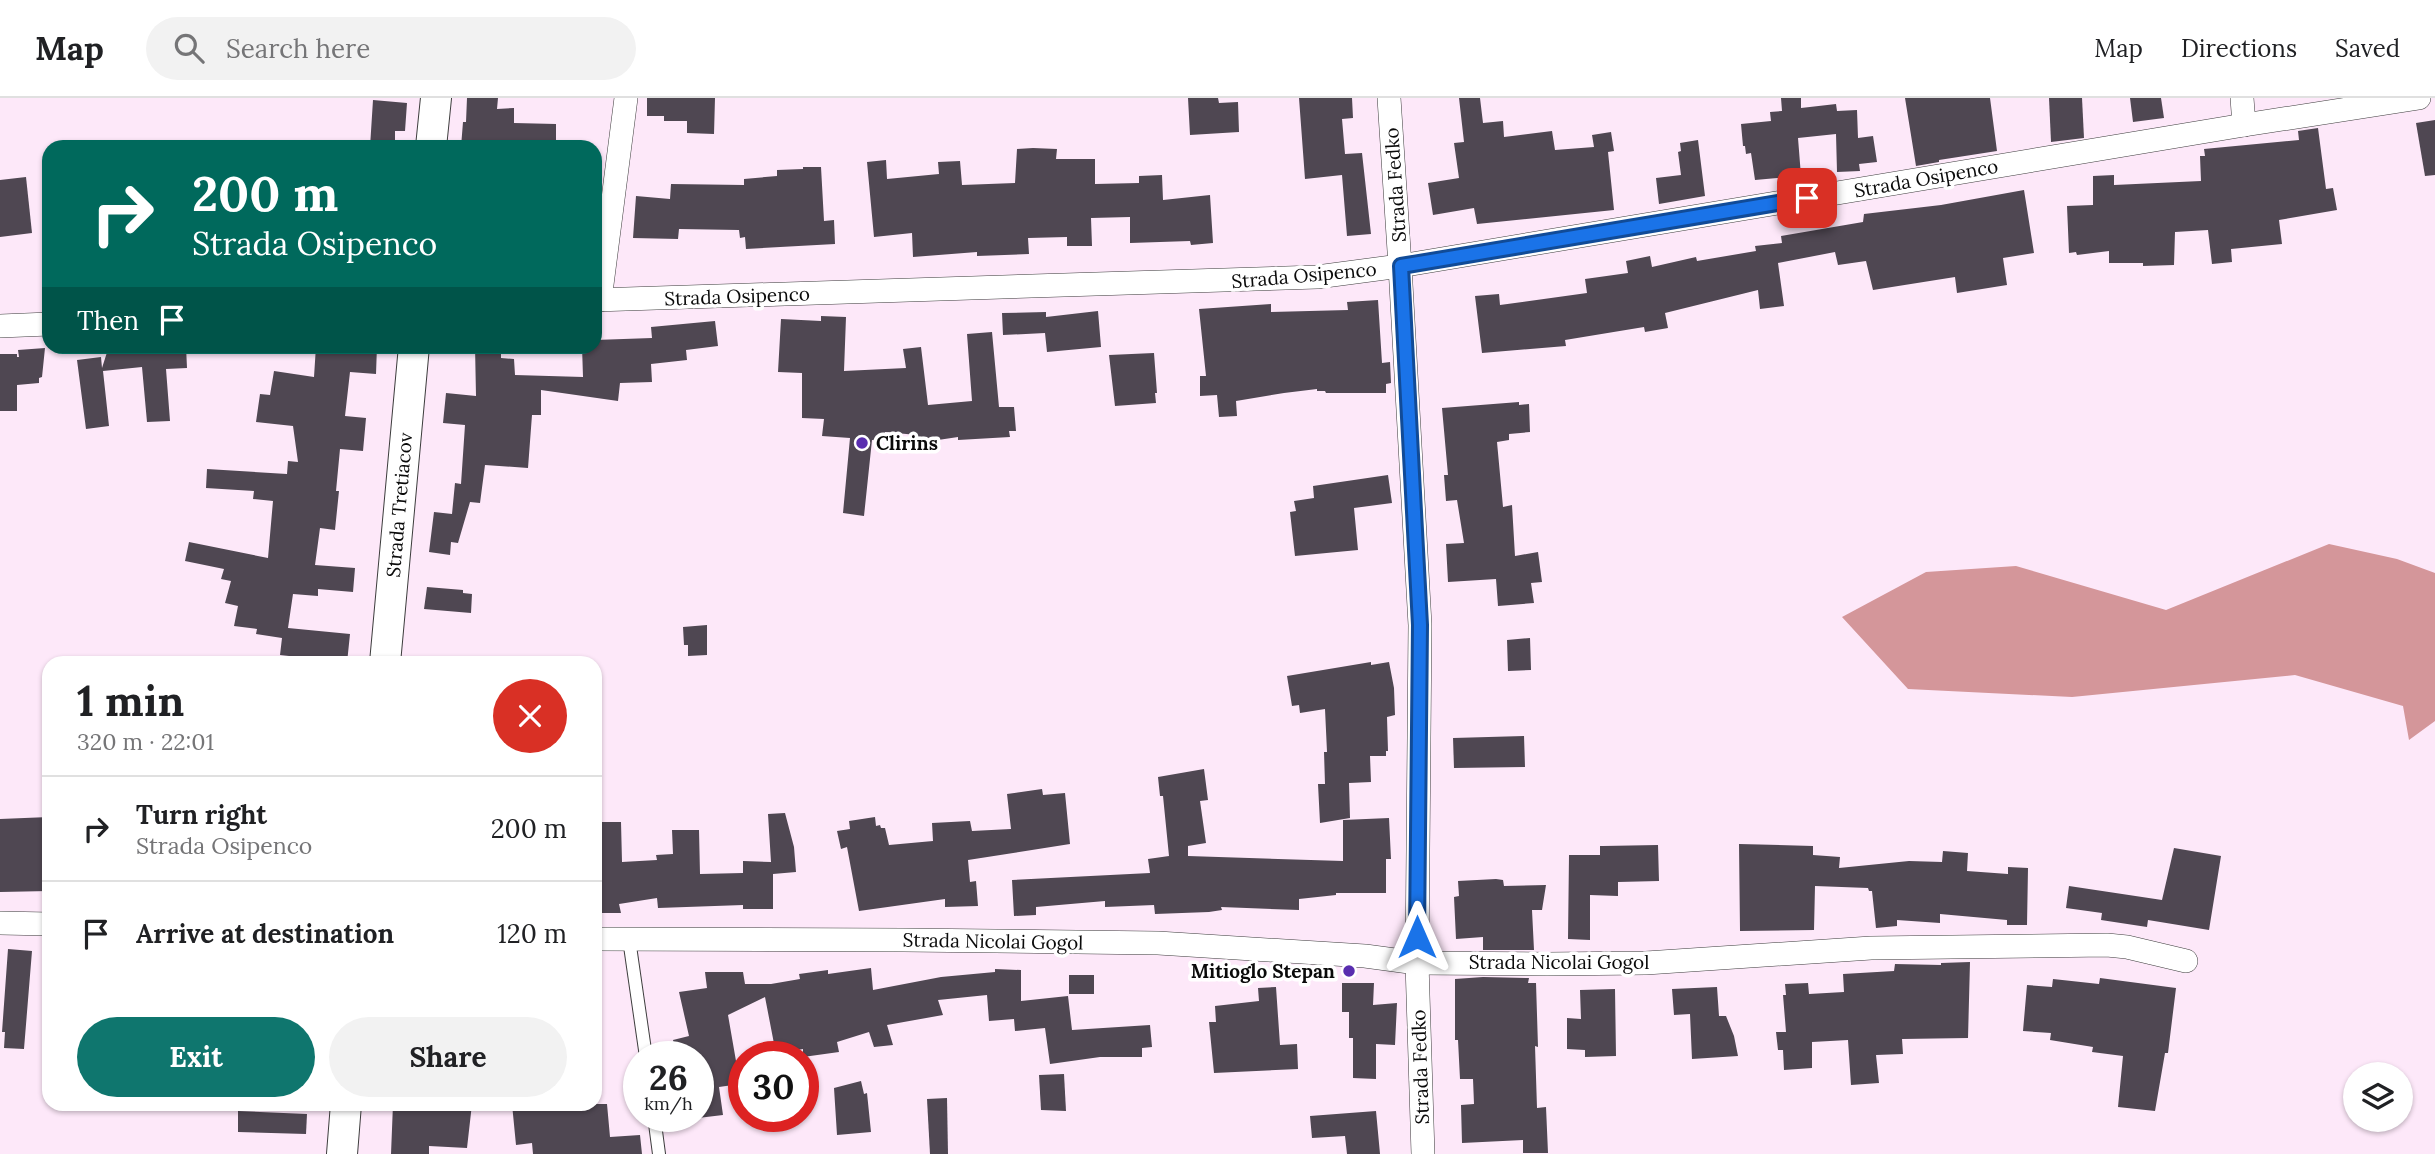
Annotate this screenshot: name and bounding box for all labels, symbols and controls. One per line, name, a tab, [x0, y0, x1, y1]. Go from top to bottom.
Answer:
search box	[146, 17, 636, 80]
text: Map	[35, 27, 104, 69]
icon: search	[170, 29, 208, 67]
text: Search here	[226, 32, 370, 65]
text: Map	[2094, 33, 2143, 64]
text: Directions	[2181, 33, 2297, 64]
text: Saved	[2335, 33, 2400, 64]
street label: Strada Fedko	[1379, 127, 1411, 243]
street label: Strada Osipenco	[1852, 154, 2000, 202]
text: 200 m	[192, 162, 338, 224]
icon: right	[77, 168, 168, 259]
pin	[1777, 168, 1837, 228]
icon: arrive	[1788, 179, 1826, 217]
text: Strada Osipenco	[192, 223, 437, 264]
street label: Strada Osipenco	[1230, 257, 1378, 293]
street label: Strada Osipenco	[664, 281, 810, 311]
icon: arrive	[153, 301, 191, 339]
text: Then	[77, 304, 139, 337]
street label: Strada Tretiacov	[381, 431, 417, 578]
place label: Clirins	[876, 431, 938, 455]
marker: Clirins	[854, 435, 870, 451]
text: 1 min	[77, 674, 184, 728]
button: close	[493, 679, 567, 753]
text: 320 m · 22:01	[77, 727, 214, 756]
text: Turn right	[136, 798, 267, 831]
icon: right	[77, 810, 115, 848]
text: 200 m	[491, 812, 567, 845]
text: Strada Osipenco	[136, 831, 312, 860]
position arrow	[1380, 900, 1454, 974]
icon: arrive	[77, 915, 115, 953]
text: Arrive at destination	[136, 917, 394, 950]
text: 120 m	[497, 917, 567, 950]
street label: Strada Nicolai Gogol	[902, 927, 1084, 955]
street label: Strada Nicolai Gogol	[1469, 950, 1649, 974]
place label: Mitioglo Stepan	[1191, 959, 1335, 983]
marker: Mitioglo Stepan	[1341, 963, 1357, 979]
street label: Strada Fedko	[1406, 1009, 1434, 1125]
button: Exit	[77, 1017, 315, 1097]
button: Share	[329, 1017, 567, 1097]
speed limit sign: 30	[728, 1041, 819, 1132]
text: 26	[649, 1055, 688, 1100]
map controls	[2343, 1062, 2413, 1132]
button: layers	[2343, 1062, 2413, 1132]
text: km/h	[644, 1092, 693, 1115]

